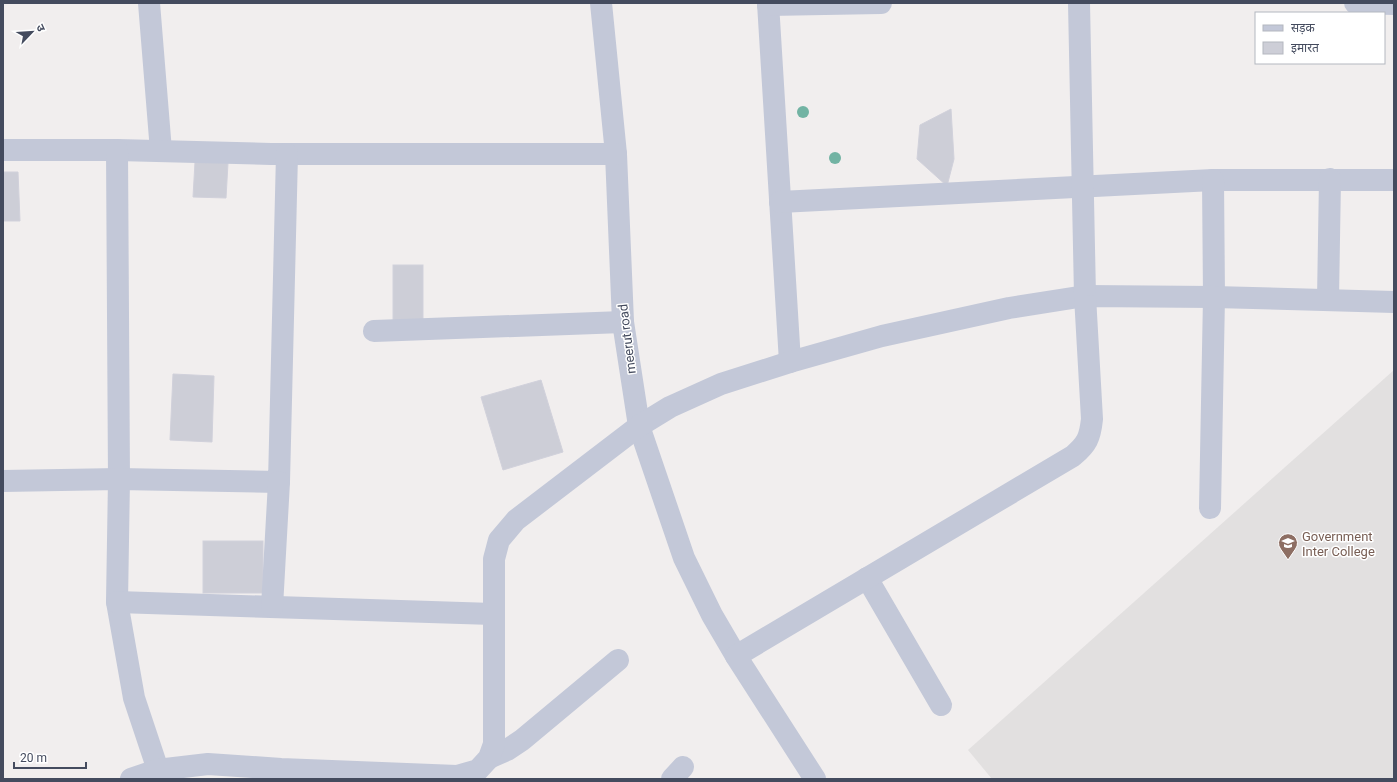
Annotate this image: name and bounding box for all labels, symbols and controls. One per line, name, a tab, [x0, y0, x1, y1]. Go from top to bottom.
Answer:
north arrow	[12, 12, 52, 52]
legend	[1255, 12, 1385, 64]
text: सड़क	[1291, 21, 1316, 35]
text: उ	[33, 22, 48, 34]
text: इमारत	[1291, 41, 1320, 55]
street label: meerut road	[615, 303, 639, 375]
place label: Government Inter College	[1302, 529, 1375, 559]
school or university icon: Government Inter College	[1277, 532, 1299, 560]
scale bar	[14, 744, 86, 770]
text: 20 m	[20, 751, 47, 765]

